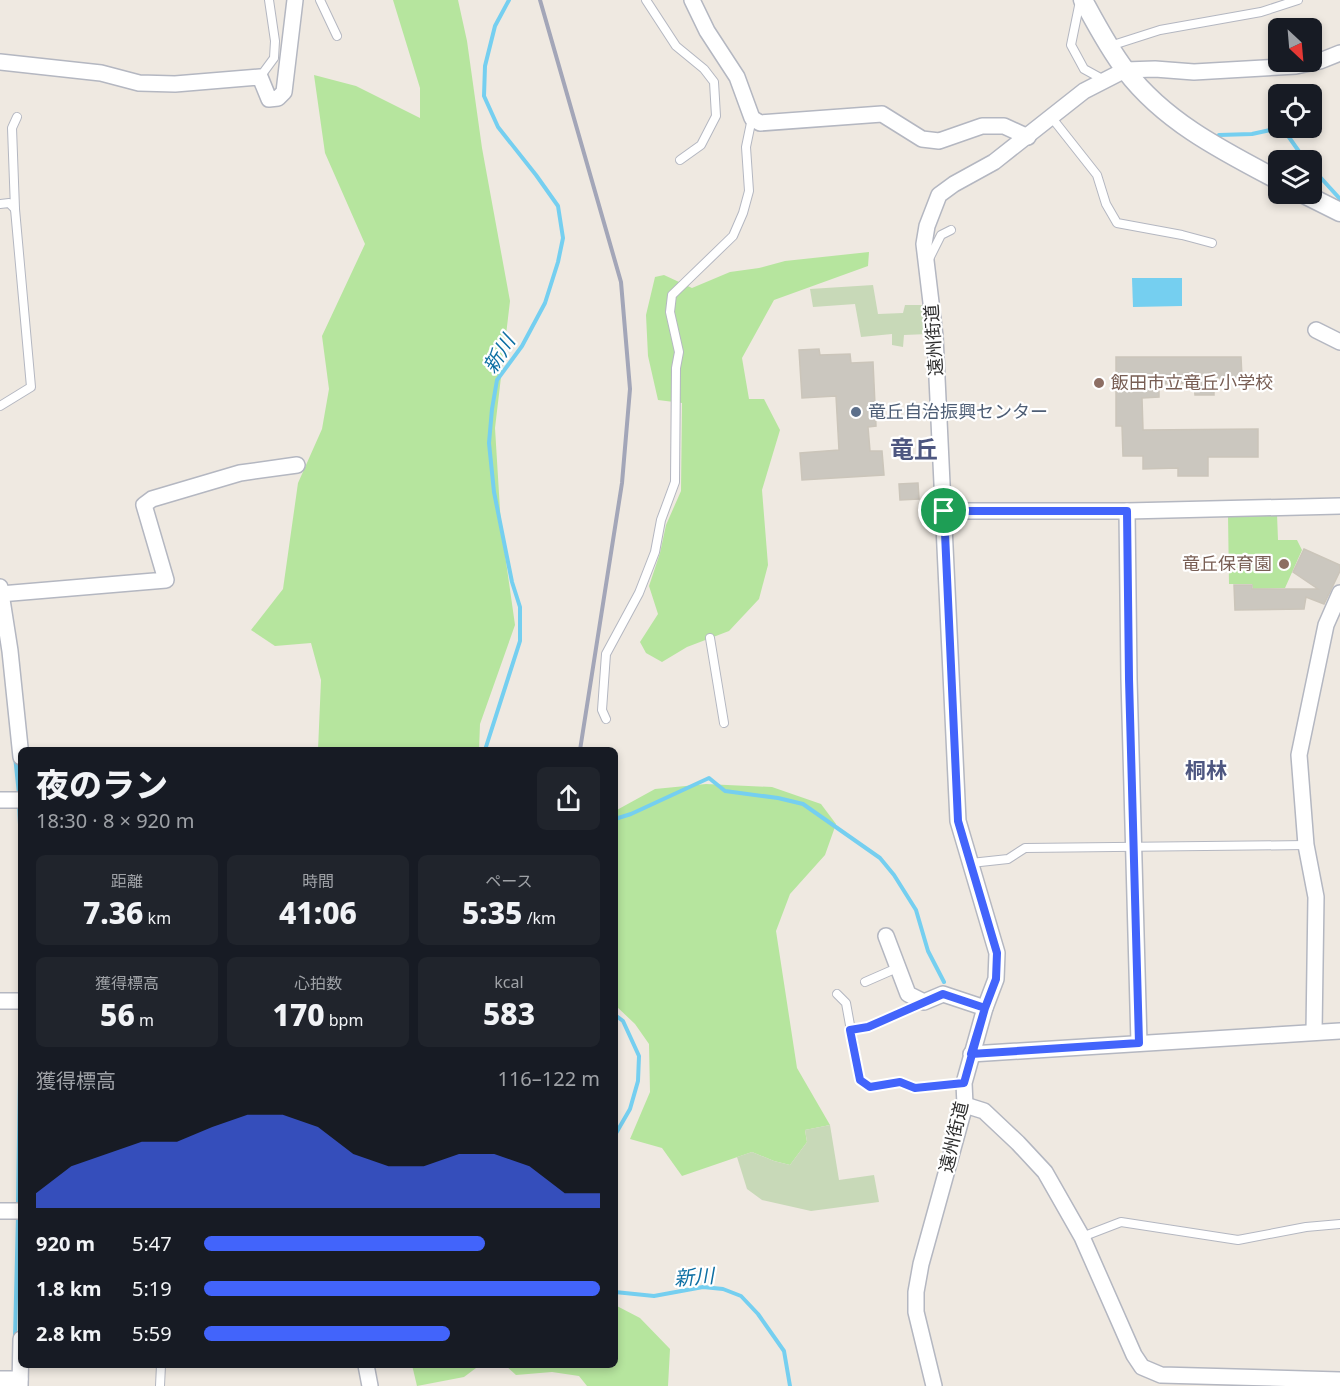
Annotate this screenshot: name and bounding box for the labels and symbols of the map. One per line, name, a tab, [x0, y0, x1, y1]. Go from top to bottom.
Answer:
north arrow	[1268, 18, 1322, 72]
street label: 遠州街道	[919, 303, 947, 377]
water label: 新川	[477, 328, 522, 378]
place label: 飯田市立竜丘小学校	[1111, 370, 1273, 394]
marker: 飯田市立竜丘小学校	[1092, 376, 1106, 390]
place label: 竜丘自治振興センター	[868, 399, 1048, 423]
marker: 竜丘自治振興センター	[849, 405, 863, 419]
district label: 竜丘	[890, 432, 938, 465]
pin	[918, 485, 969, 536]
place label: 竜丘保育園	[1182, 551, 1272, 575]
marker: 竜丘保育園	[1277, 557, 1291, 571]
district label: 桐林	[1185, 756, 1227, 784]
street label: 遠州街道	[933, 1099, 973, 1175]
water label: 新川	[673, 1261, 717, 1291]

